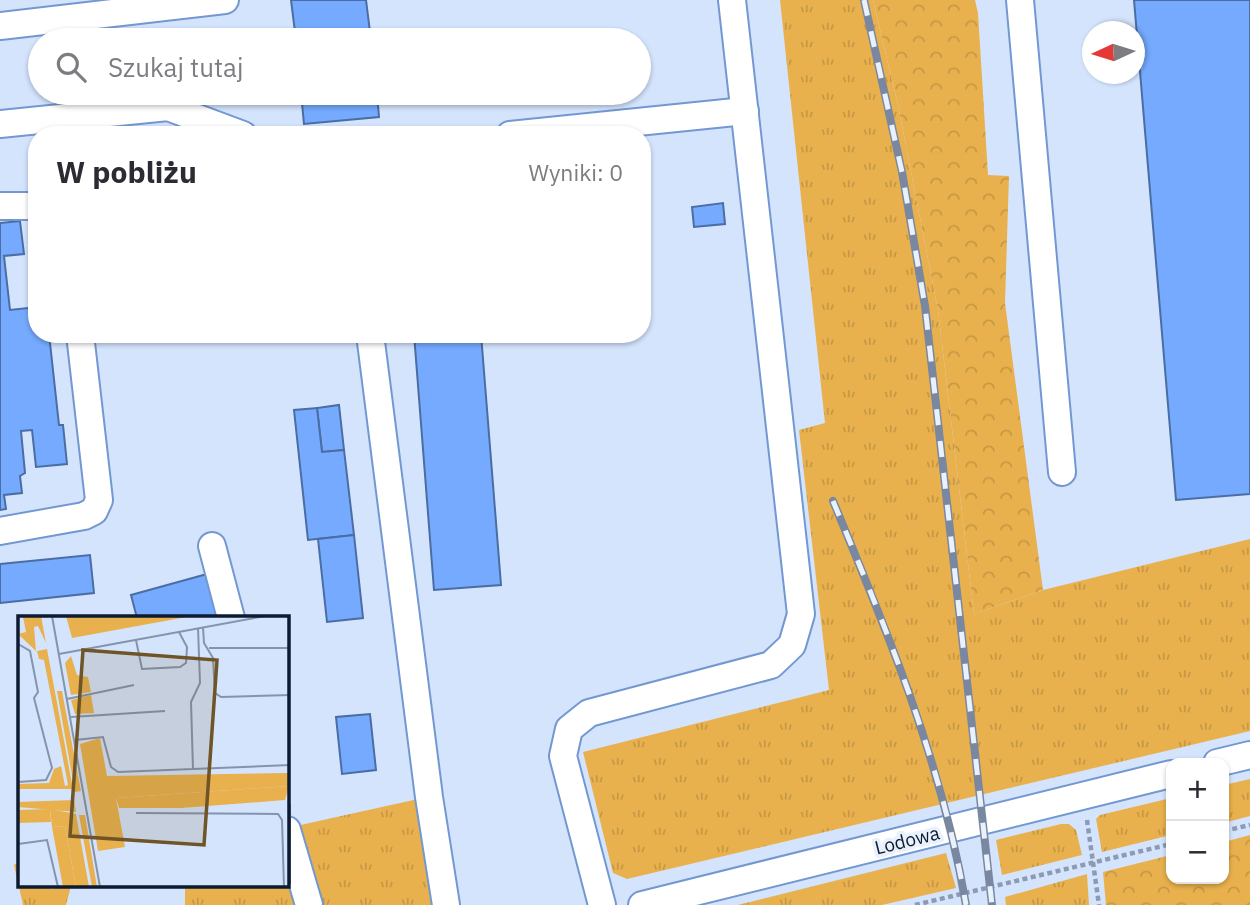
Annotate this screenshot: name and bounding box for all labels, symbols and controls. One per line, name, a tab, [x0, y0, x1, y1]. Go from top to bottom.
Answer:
north arrow	[1082, 21, 1145, 84]
search box	[28, 28, 651, 105]
icon: search	[52, 48, 90, 86]
text: Szukaj tutaj	[108, 50, 243, 84]
text: W pobliżu	[56, 152, 197, 191]
text: Wyniki: 0	[528, 157, 623, 187]
inset map	[18, 616, 289, 888]
map controls	[1166, 758, 1229, 884]
button: +	[1166, 758, 1229, 821]
street label: Lodowa	[872, 820, 942, 860]
button: −	[1166, 821, 1229, 884]

